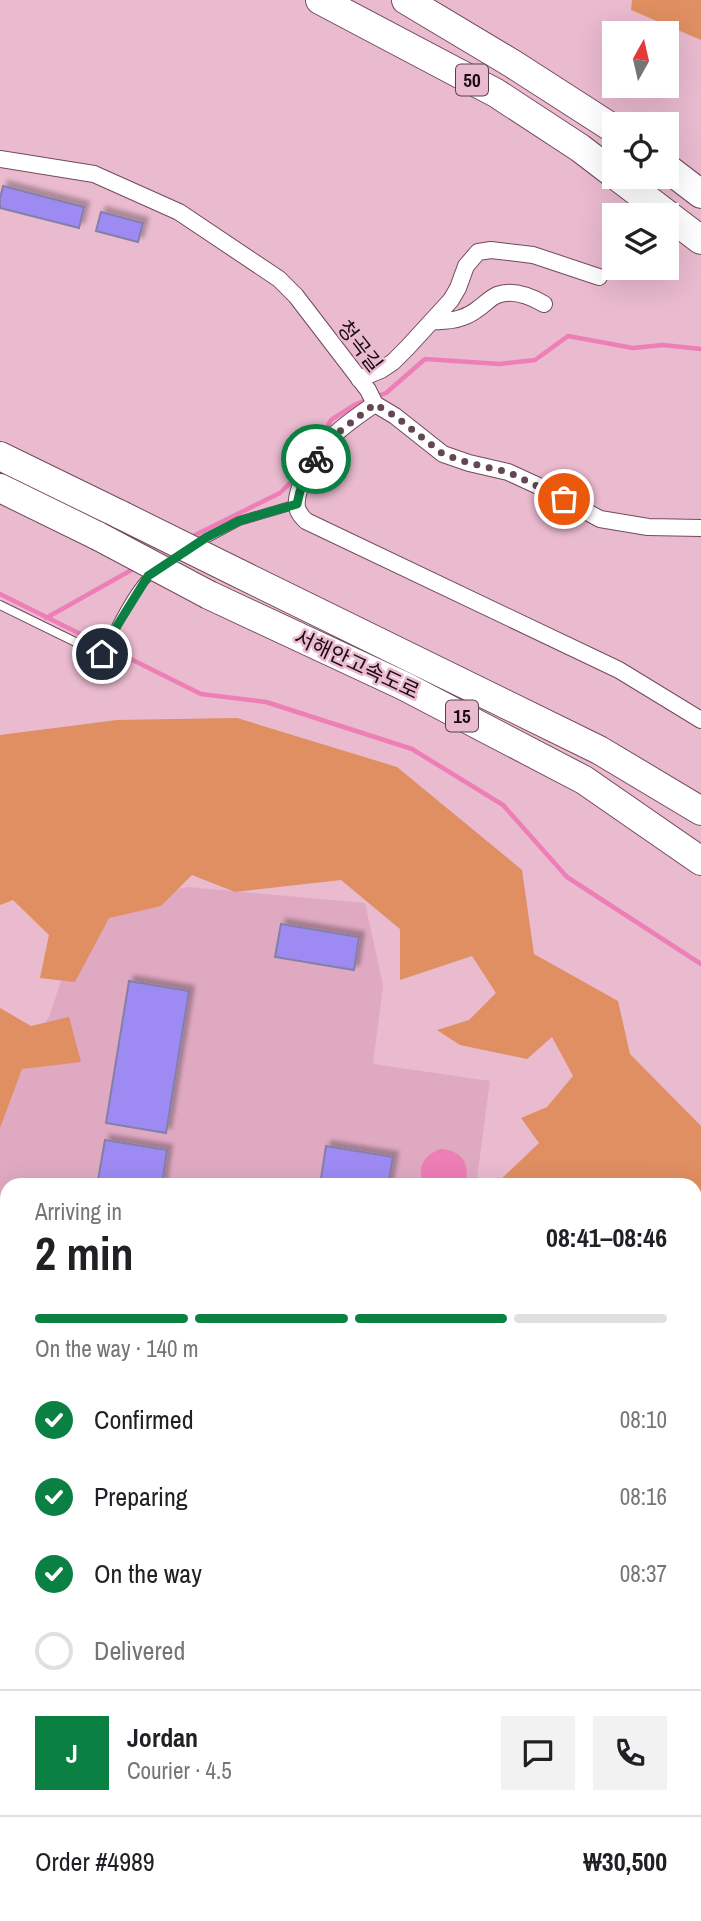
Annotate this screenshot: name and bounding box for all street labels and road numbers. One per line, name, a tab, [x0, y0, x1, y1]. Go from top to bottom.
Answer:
road number: 50	[456, 64, 488, 96]
street label: 청곡길	[331, 314, 389, 378]
street label: 서해안고속도로	[290, 622, 424, 706]
road number: 15	[446, 701, 478, 732]

